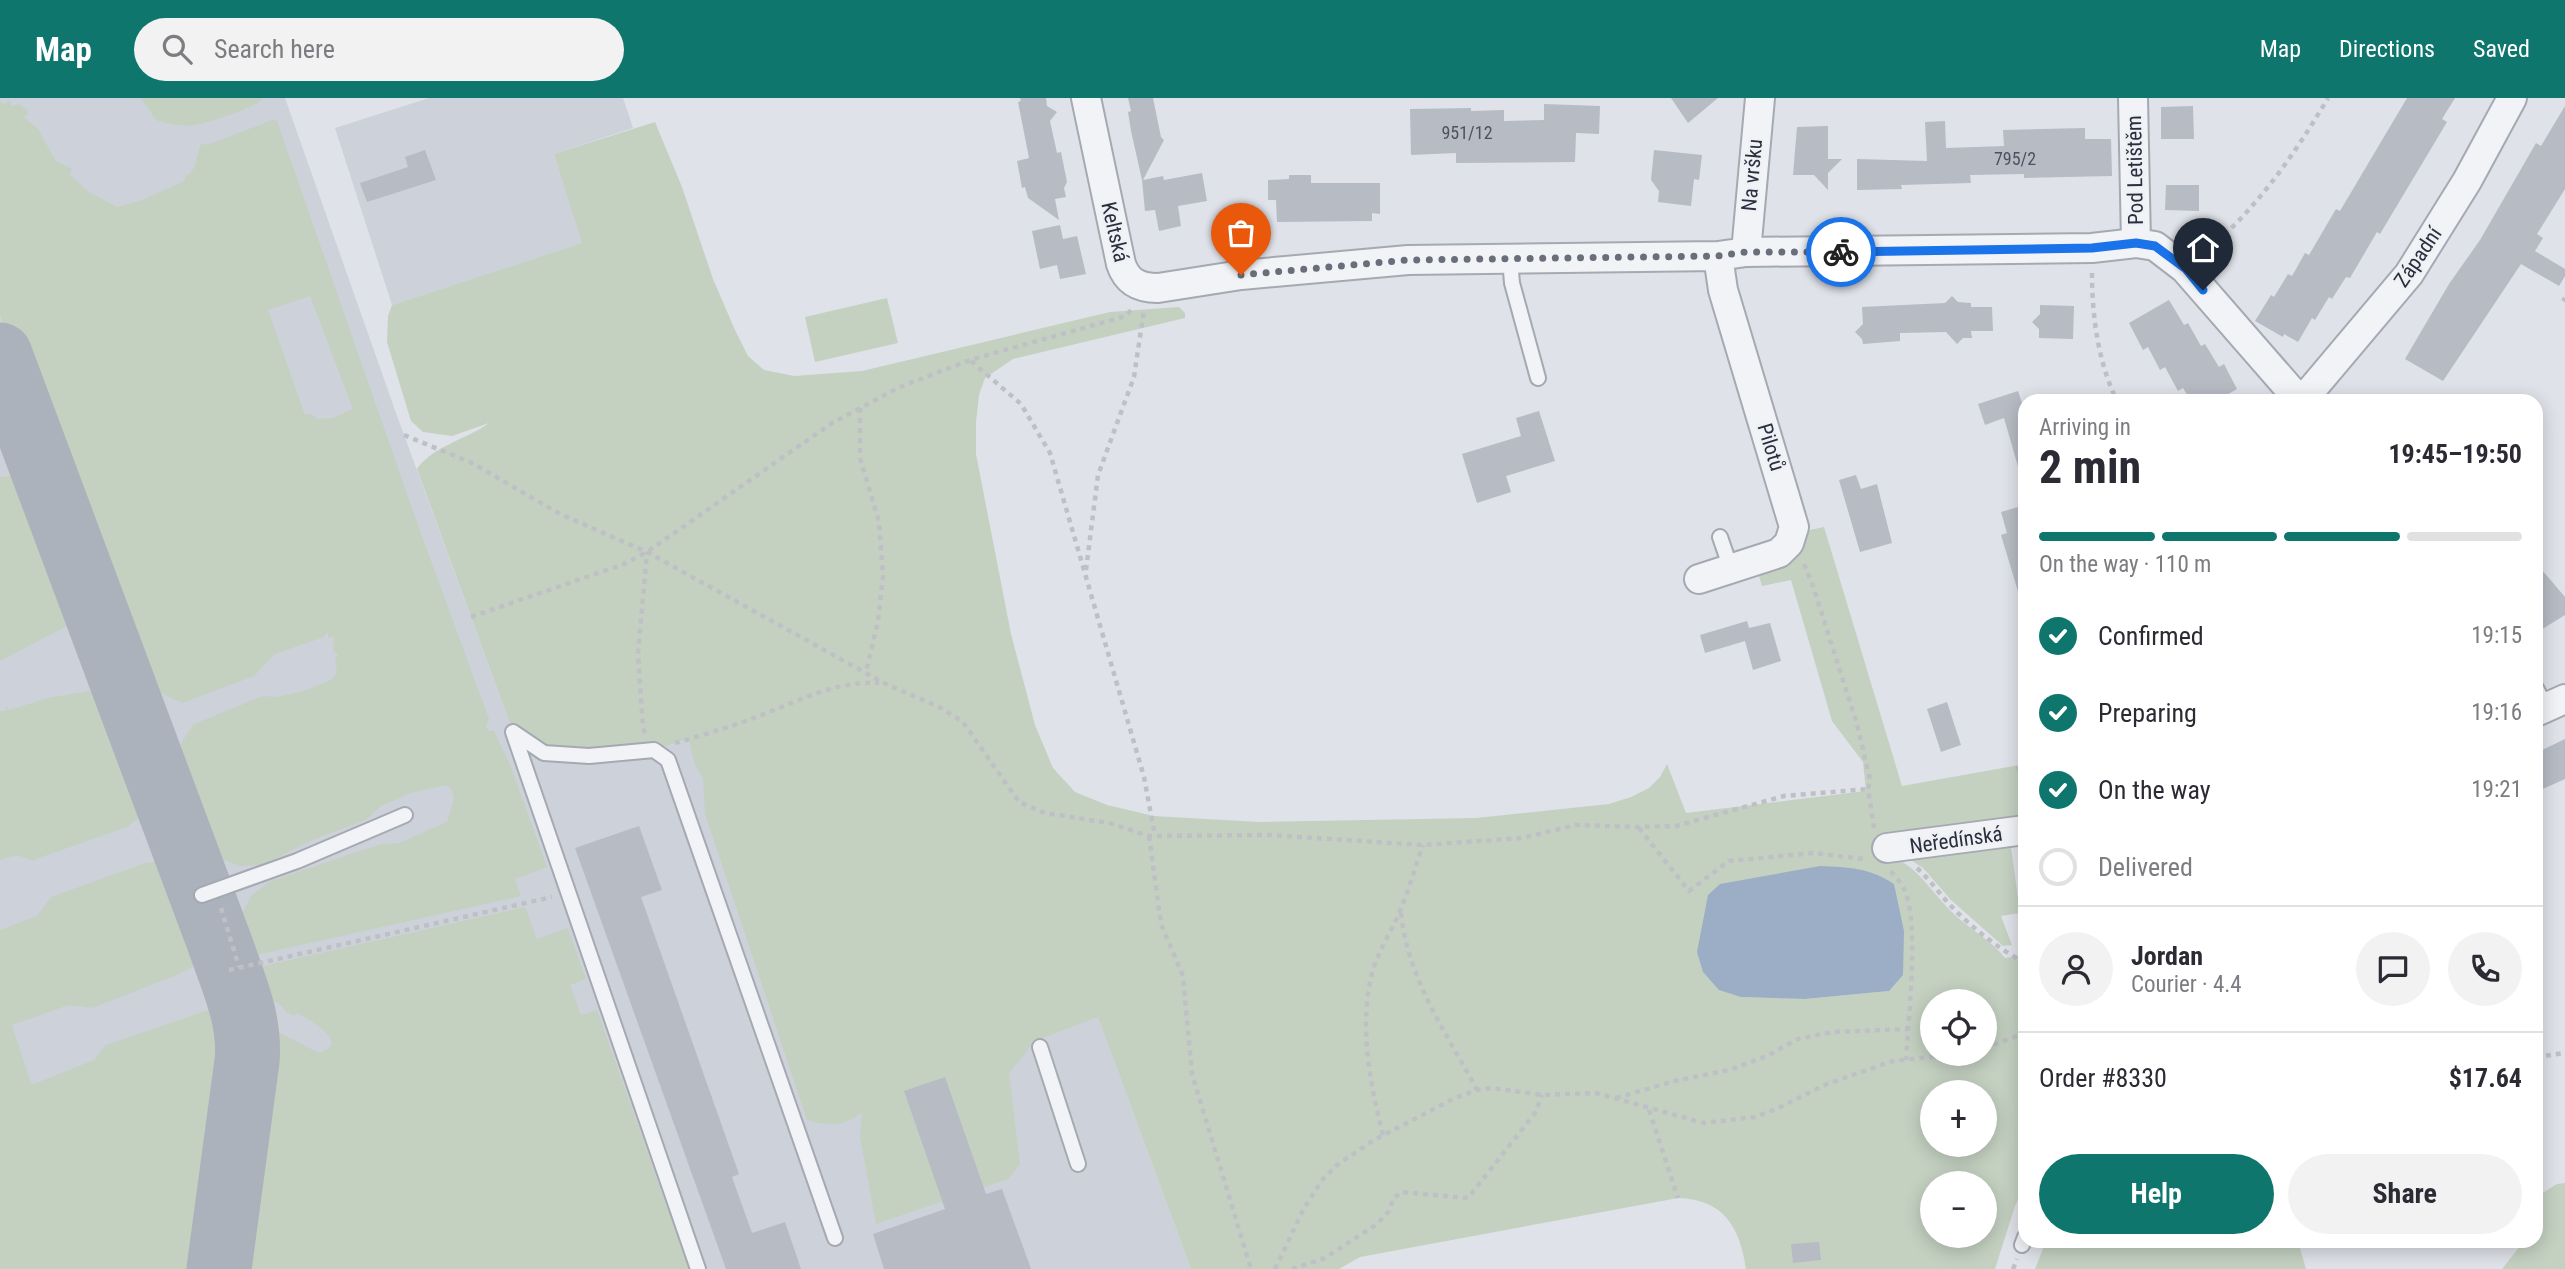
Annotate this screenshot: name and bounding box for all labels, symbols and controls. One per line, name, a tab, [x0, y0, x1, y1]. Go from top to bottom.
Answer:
search box	[134, 18, 624, 81]
text: Map	[35, 30, 92, 69]
icon: search	[158, 30, 196, 68]
text: Search here	[214, 34, 335, 64]
text: Map	[2260, 35, 2301, 63]
text: Directions	[2339, 35, 2435, 63]
text: Saved	[2473, 35, 2530, 63]
street label: Pod Letištěm	[2122, 115, 2148, 225]
house number: 951/12	[1441, 122, 1493, 143]
street label: Na vršku	[1737, 138, 1767, 212]
house number: 795/2	[1994, 148, 2036, 169]
street label: Keltská	[1096, 199, 1134, 265]
pin	[1211, 203, 1271, 275]
icon: bag	[1222, 214, 1260, 252]
courier	[1806, 217, 1876, 287]
pin	[2173, 218, 2233, 290]
street label: Západní	[2389, 222, 2447, 291]
icon: home	[2184, 229, 2222, 267]
icon: bike	[1822, 233, 1860, 271]
text: Arriving in	[2039, 414, 2131, 441]
street label: Pilotů	[1752, 420, 1790, 474]
text: 19:45–19:50	[2388, 439, 2522, 469]
text: 2 min	[2039, 440, 2141, 494]
text: On the way · 110 m	[2039, 551, 2211, 578]
icon: check	[2039, 617, 2077, 655]
text: Confirmed	[2098, 621, 2204, 651]
text: 19:15	[2471, 622, 2522, 649]
icon: check	[2039, 694, 2077, 732]
text: Preparing	[2098, 698, 2197, 728]
text: 19:16	[2471, 699, 2522, 726]
icon: check	[2039, 771, 2077, 809]
text: On the way	[2098, 775, 2211, 805]
text: 19:21	[2471, 776, 2522, 803]
street label: Neředínská	[1908, 822, 2004, 858]
text: Delivered	[2098, 852, 2193, 882]
button: person	[2039, 932, 2113, 1006]
button: chat	[2356, 932, 2430, 1006]
button: phone	[2448, 932, 2522, 1006]
text: Jordan	[2131, 941, 2203, 971]
text: Courier · 4.4	[2131, 971, 2242, 998]
map controls	[1920, 989, 1997, 1248]
button: locate	[1920, 989, 1997, 1066]
text: Order #8330	[2039, 1063, 2167, 1093]
text: $17.64	[2449, 1063, 2522, 1093]
button: +	[1920, 1080, 1997, 1157]
button: Help	[2039, 1154, 2274, 1234]
button: Share	[2288, 1154, 2522, 1234]
button: −	[1920, 1171, 1997, 1248]

